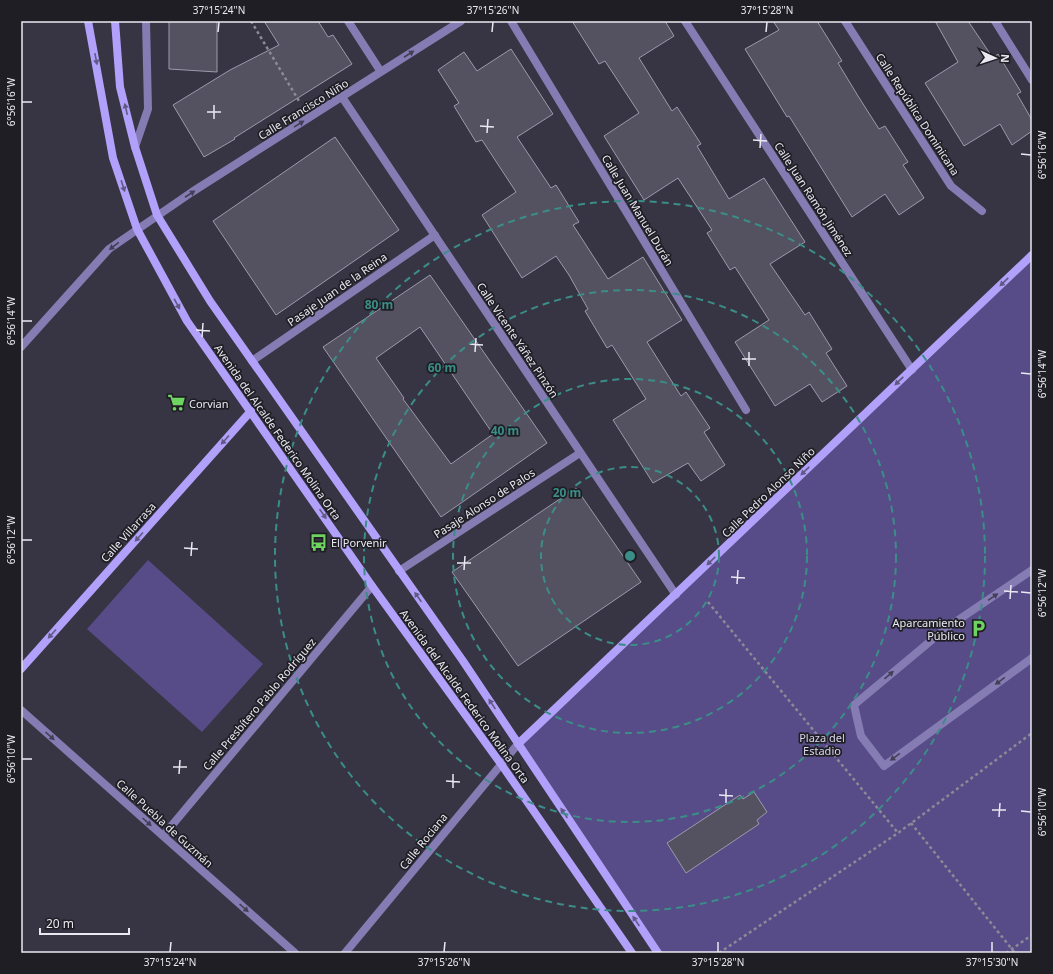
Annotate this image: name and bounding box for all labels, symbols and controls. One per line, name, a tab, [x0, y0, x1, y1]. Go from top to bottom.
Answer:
text: 37°15'24"N	[193, 3, 245, 17]
text: 37°15'26"N	[467, 3, 519, 17]
text: 37°15'28"N	[741, 3, 793, 17]
north arrow	[975, 38, 1015, 78]
one-way arrow	[404, 50, 414, 58]
street label: Calle República Dominicana	[873, 50, 963, 178]
one-way arrow	[93, 53, 99, 65]
text: N	[998, 54, 1013, 63]
street label: Calle Francisco Niño	[255, 75, 351, 143]
text: 6°56'16"W	[4, 77, 18, 126]
one-way arrow	[122, 103, 128, 115]
one-way arrow	[294, 120, 305, 128]
text: 6°56'16"W	[1035, 130, 1049, 179]
street label: Calle Juan Ramón Jiménez	[771, 139, 857, 259]
street label: Calle Juan Manuel Durán	[599, 152, 677, 268]
one-way arrow	[120, 181, 126, 193]
one-way arrow	[184, 190, 196, 197]
one-way arrow	[109, 241, 119, 249]
street label: Pasaje Juan de la Reina	[284, 249, 390, 329]
one-way arrow	[999, 277, 1009, 287]
street label: Calle Vicente Yáñez Pinzón	[474, 279, 562, 401]
text: 6°56'14"W	[4, 296, 18, 345]
text: 80 m	[365, 296, 393, 313]
one-way arrow	[174, 298, 181, 310]
street label: Avenida del Alcalde Federico Molina Orta	[211, 341, 345, 523]
text: 6°56'14"W	[1035, 349, 1049, 398]
text: 60 m	[428, 359, 456, 376]
one-way arrow	[894, 376, 904, 386]
supermarket icon: Corvian	[166, 393, 186, 413]
place label: Corvian	[189, 396, 229, 411]
text: 40 m	[491, 422, 519, 439]
one-way arrow	[220, 435, 230, 445]
street label: Calle Pedro Alonso Niño	[718, 443, 818, 540]
street label: Pasaje Alonso de Palos	[431, 465, 537, 541]
one-way arrow	[800, 466, 810, 476]
text: 20 m	[553, 484, 581, 501]
street label: Calle Villarrasa	[97, 499, 159, 565]
one-way arrow	[319, 509, 327, 519]
text: 6°56'12"W	[4, 515, 18, 564]
one-way arrow	[134, 532, 143, 542]
bus stop icon: El Porvenir	[308, 532, 328, 552]
place label: El Porvenir	[331, 535, 387, 550]
centre of rings	[623, 549, 637, 563]
one-way arrow	[706, 556, 716, 566]
text: 6°56'12"W	[1035, 568, 1049, 617]
one-way arrow	[414, 592, 422, 603]
one-way arrow	[988, 593, 998, 601]
street label: Avenida del Alcalde Federico Molina Orta	[397, 606, 533, 786]
place label: Aparcamiento Público	[893, 615, 965, 643]
parking icon: Aparcamiento Público	[968, 618, 988, 638]
one-way arrow	[47, 629, 57, 639]
street label: Calle Presbítero Pablo Rodríguez	[199, 635, 319, 773]
one-way arrow	[884, 671, 895, 680]
one-way arrow	[995, 677, 1006, 685]
one-way arrow	[488, 698, 495, 710]
park label: Plaza del Estadio	[799, 730, 845, 758]
one-way arrow	[45, 731, 55, 740]
text: 6°56'10"W	[4, 734, 18, 783]
one-way arrow	[890, 753, 901, 761]
street label: Calle Puebla de Guzmán	[113, 776, 217, 870]
text: 6°56'10"W	[1035, 787, 1049, 836]
one-way arrow	[560, 807, 567, 818]
street label: Calle Rociana	[396, 810, 450, 872]
one-way arrow	[142, 818, 152, 827]
one-way arrow	[239, 904, 250, 913]
scale bar	[40, 910, 129, 936]
text: 20 m	[46, 915, 74, 932]
one-way arrow	[632, 916, 640, 926]
text: 37°15'24"N	[144, 955, 196, 969]
text: 37°15'26"N	[418, 955, 470, 969]
text: 37°15'28"N	[692, 955, 744, 969]
text: 37°15'30"N	[966, 955, 1018, 969]

